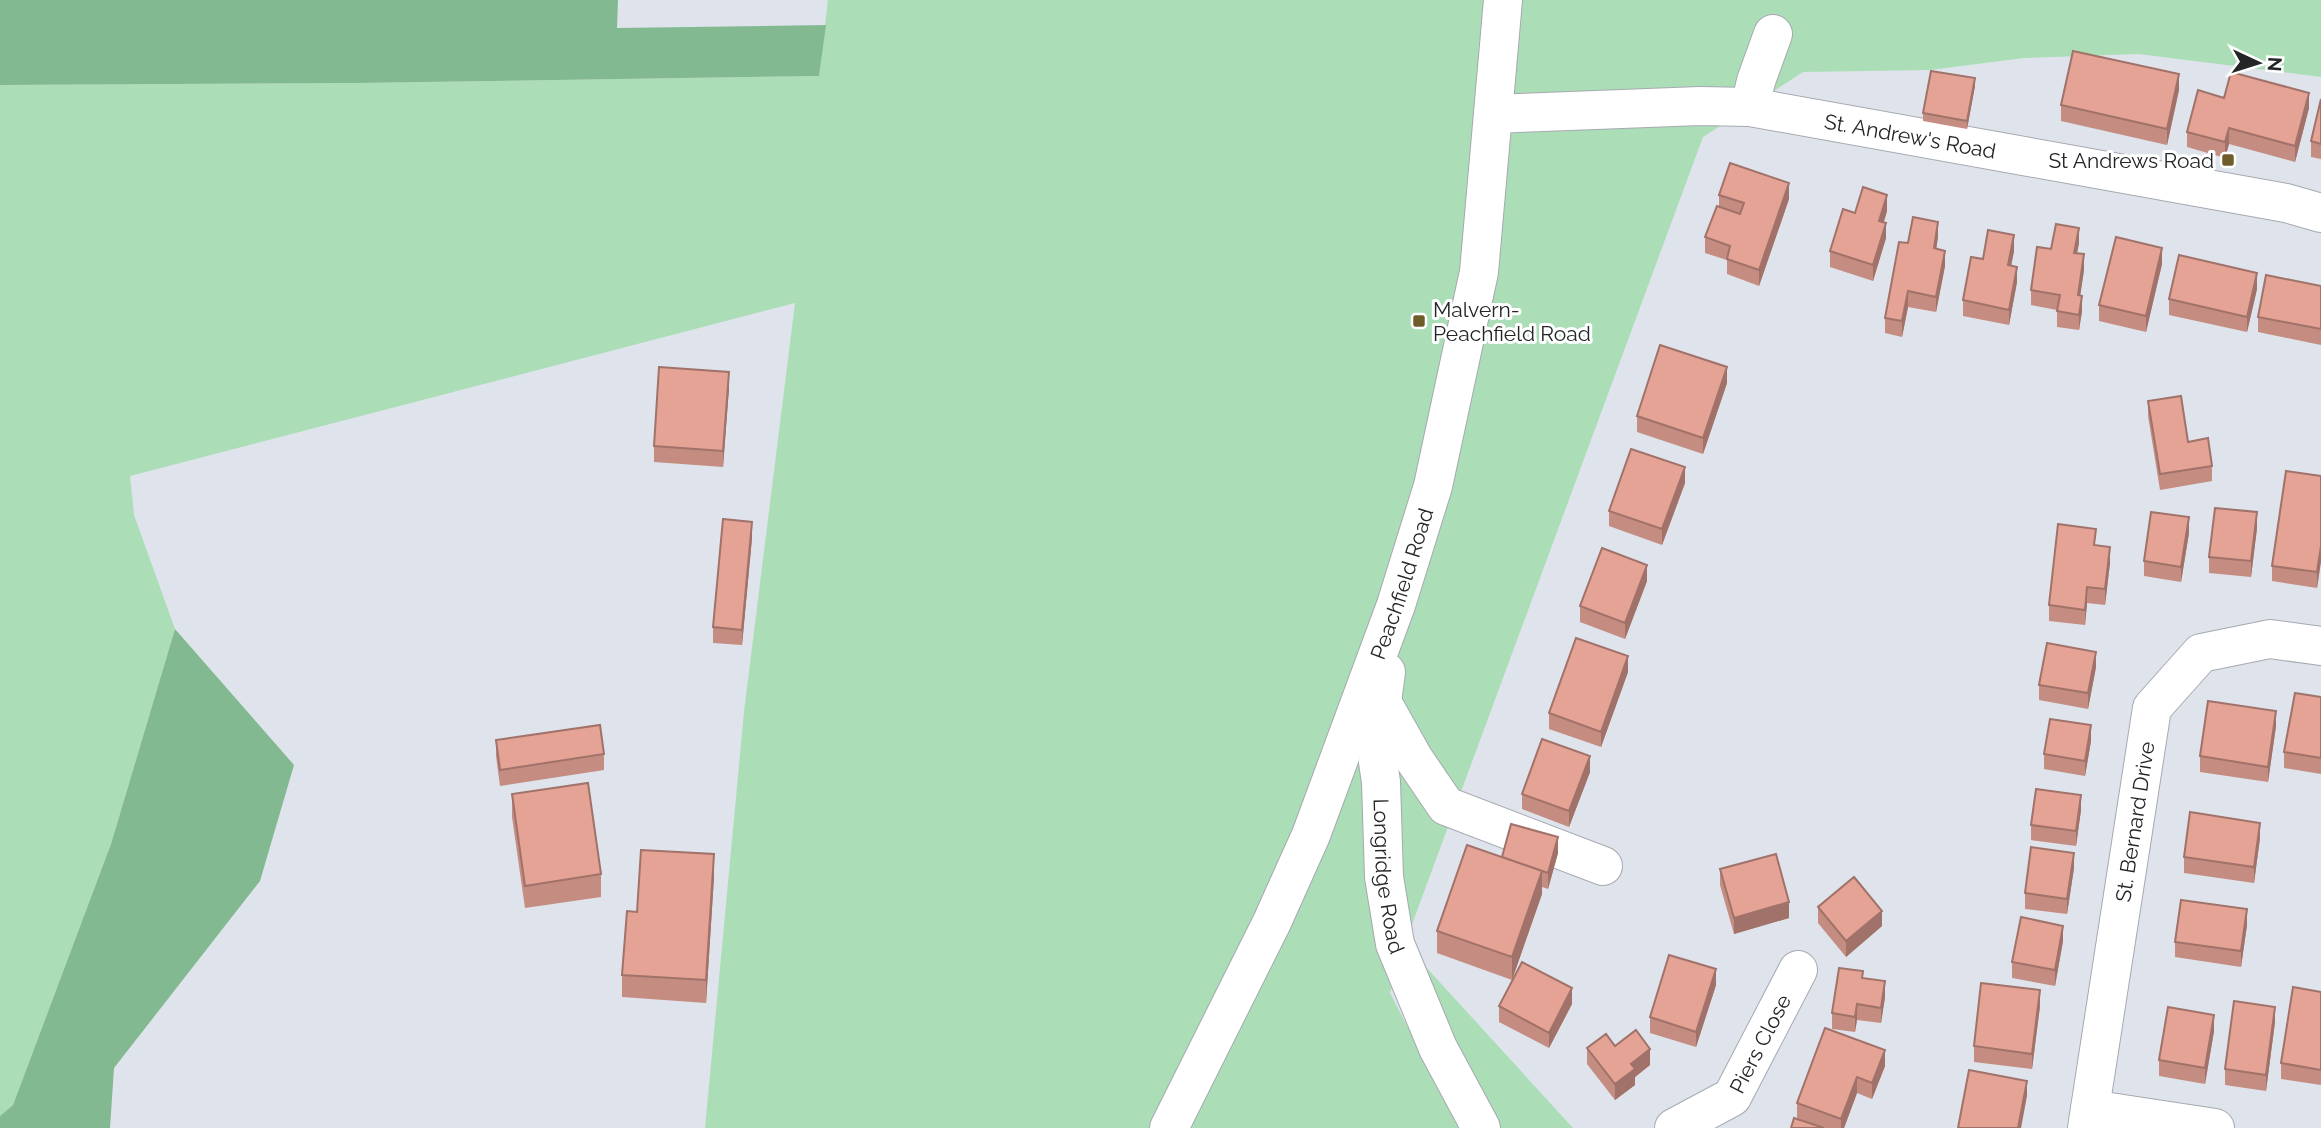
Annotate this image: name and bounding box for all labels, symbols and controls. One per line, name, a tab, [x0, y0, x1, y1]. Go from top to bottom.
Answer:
north arrow	[2223, 28, 2293, 98]
text: N	[2263, 56, 2286, 72]
street label: St. Andrew's Road	[1823, 108, 1998, 163]
place label: St Andrews Road	[2048, 148, 2214, 173]
marker: St Andrews Road	[2220, 152, 2236, 168]
place label: Malvern- Peachfield Road	[1433, 297, 1591, 346]
marker: Malvern- Peachfield Road	[1411, 313, 1427, 329]
street label: Peachfield Road	[1365, 505, 1438, 663]
street label: St. Bernard Drive	[2110, 740, 2159, 904]
street label: Longridge Road	[1369, 798, 1410, 957]
street label: Piers Close	[1724, 990, 1796, 1097]

